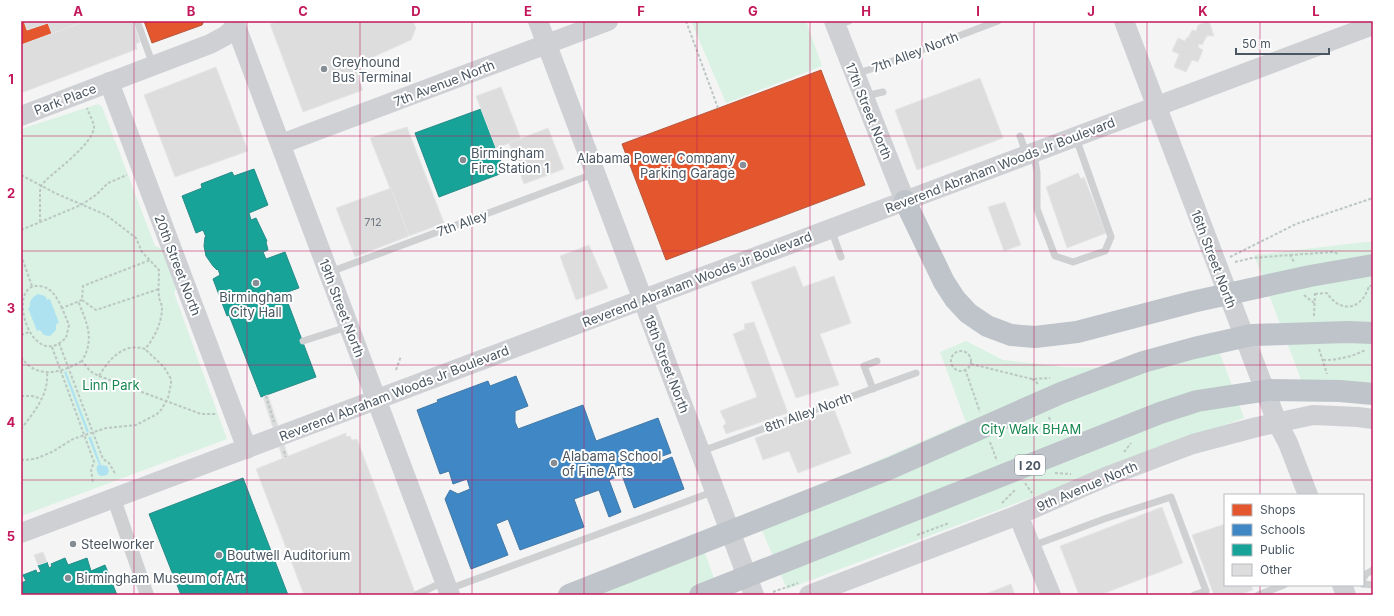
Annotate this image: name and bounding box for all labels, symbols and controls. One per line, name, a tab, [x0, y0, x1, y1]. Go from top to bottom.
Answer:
text: A	[73, 3, 83, 19]
text: B	[187, 3, 196, 19]
text: C	[298, 3, 308, 19]
text: D	[411, 3, 421, 19]
text: E	[524, 3, 532, 19]
text: F	[637, 3, 645, 19]
text: G	[748, 3, 758, 19]
text: H	[861, 3, 871, 19]
text: I	[976, 3, 980, 19]
text: J	[1087, 3, 1095, 19]
text: K	[1198, 3, 1208, 19]
text: L	[1312, 3, 1320, 19]
street label: 7th Alley North	[870, 28, 960, 76]
scale bar	[1236, 30, 1329, 56]
text: 50 m	[1242, 36, 1271, 51]
place label: Greyhound Bus Terminal	[332, 54, 411, 85]
street label: 7th Avenue North	[391, 56, 497, 110]
street label: 17th Street North	[842, 60, 896, 162]
marker: Greyhound Bus Terminal	[319, 64, 329, 74]
text: 1	[8, 71, 14, 87]
street label: Park Place	[32, 80, 98, 118]
street label: Reverend Abraham Woods Jr Boulevard	[883, 114, 1117, 216]
place label: Birmingham Fire Station 1	[471, 145, 550, 176]
place label: Alabama Power Company Parking Garage	[577, 150, 735, 181]
marker: Birmingham Fire Station 1	[458, 155, 468, 165]
marker: Alabama Power Company Parking Garage	[738, 160, 748, 170]
text: 2	[7, 185, 15, 201]
street label: 7th Alley	[434, 206, 490, 240]
street label: 16th Street North	[1188, 208, 1240, 310]
street label: 20th Street North	[151, 212, 205, 318]
house number: 712	[364, 215, 382, 229]
street label: Reverend Abraham Woods Jr Boulevard	[580, 228, 814, 330]
street label: 19th Street North	[316, 257, 368, 359]
marker: Birmingham City Hall	[251, 278, 261, 288]
place label: Birmingham City Hall	[219, 289, 293, 320]
text: 3	[7, 300, 15, 316]
street label: 18th Street North	[641, 313, 693, 415]
street label: Reverend Abraham Woods Jr Boulevard	[277, 342, 511, 444]
park label: Linn Park	[82, 377, 140, 393]
street label: 8th Alley North	[762, 389, 854, 435]
text: 4	[7, 414, 16, 430]
park label: City Walk BHAM	[981, 421, 1081, 437]
place label: Alabama School of Fine Arts	[562, 448, 661, 479]
road number: I 20	[1015, 455, 1045, 475]
marker: Alabama School of Fine Arts	[549, 458, 559, 468]
street label: 9th Avenue North	[1034, 458, 1140, 514]
legend	[1224, 494, 1364, 586]
text: Shops	[1260, 502, 1296, 517]
text: Schools	[1260, 522, 1305, 537]
text: 5	[7, 528, 15, 544]
place label: Steelworker	[81, 536, 154, 552]
marker: Steelworker	[68, 539, 78, 549]
text: Public	[1260, 542, 1295, 557]
place label: Boutwell Auditorium	[227, 547, 350, 563]
marker: Boutwell Auditorium	[214, 550, 224, 560]
text: Other	[1260, 562, 1292, 577]
place label: Birmingham Museum of Art	[76, 570, 244, 586]
marker: Birmingham Museum of Art	[63, 573, 73, 583]

